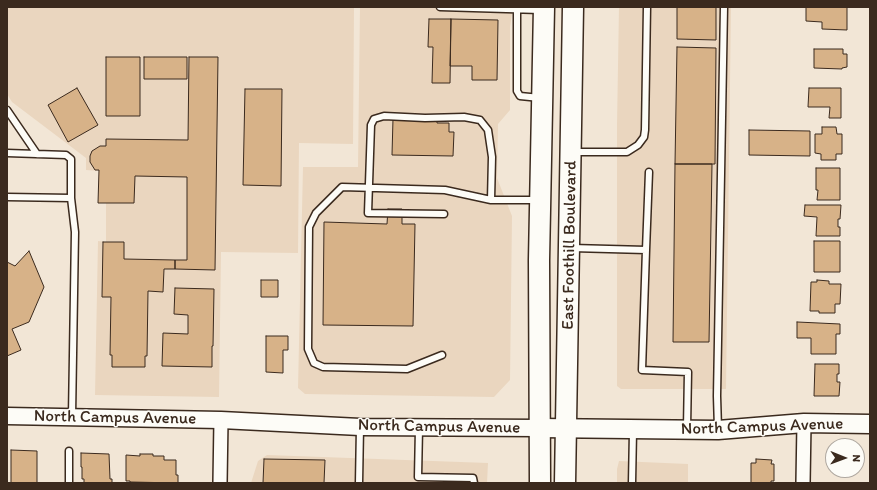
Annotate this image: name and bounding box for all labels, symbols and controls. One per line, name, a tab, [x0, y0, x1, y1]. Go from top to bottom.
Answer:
street label: East Foothill Boulevard	[558, 160, 582, 330]
street label: North Campus Avenue	[34, 406, 196, 430]
street label: North Campus Avenue	[680, 414, 844, 440]
street label: North Campus Avenue	[358, 415, 520, 439]
north arrow	[825, 438, 865, 478]
text: N	[850, 454, 863, 462]

